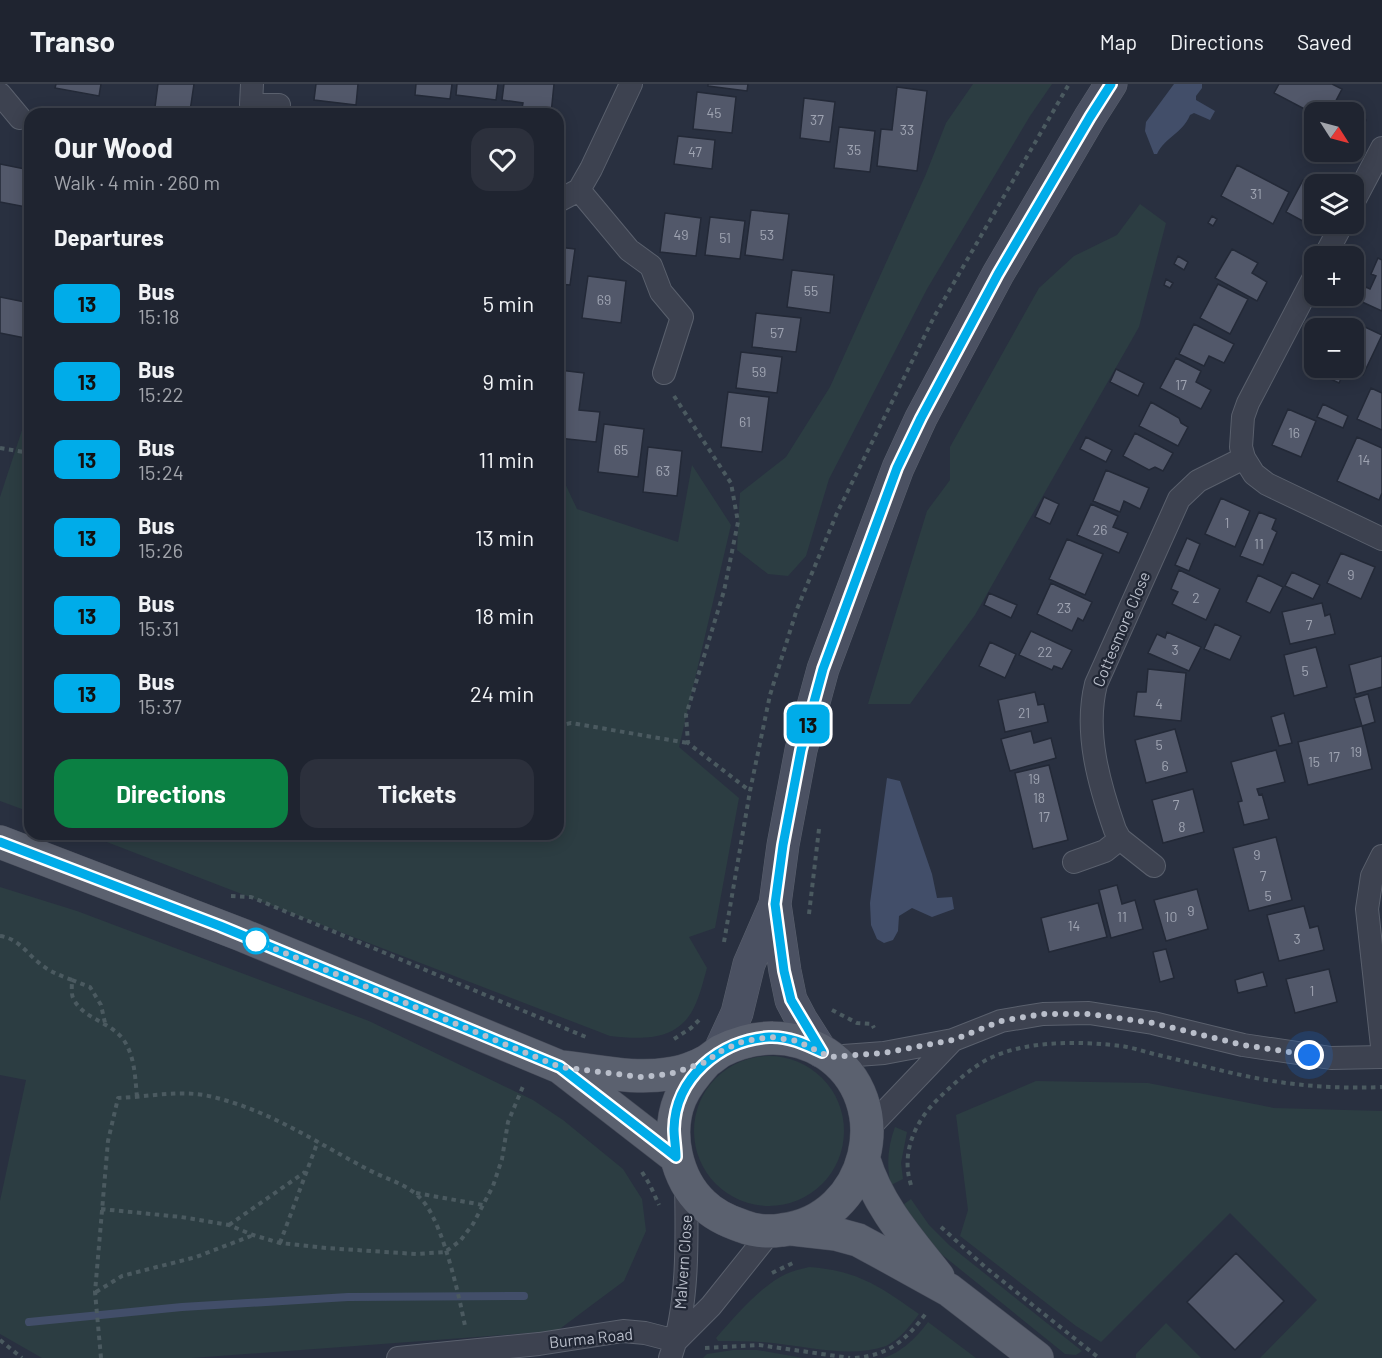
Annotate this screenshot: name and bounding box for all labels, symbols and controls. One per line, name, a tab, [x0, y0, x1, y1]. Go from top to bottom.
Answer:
text: Transo	[30, 24, 115, 58]
text: Map	[1100, 29, 1137, 54]
text: Directions	[1170, 29, 1264, 54]
text: Saved	[1297, 29, 1352, 54]
north arrow	[1304, 102, 1364, 162]
map controls	[1304, 102, 1364, 378]
house number: 45	[707, 104, 721, 121]
house number: 37	[810, 111, 824, 128]
house number: 33	[900, 121, 914, 138]
button: heart	[471, 128, 534, 191]
text: Our Wood	[54, 130, 173, 164]
house number: 35	[847, 141, 861, 158]
house number: 47	[688, 143, 702, 160]
text: Walk · 4 min · 260 m	[54, 170, 220, 194]
button: layers	[1304, 174, 1364, 234]
house number: 31	[1250, 185, 1262, 202]
text: Departures	[54, 224, 164, 250]
house number: 49	[673, 226, 689, 243]
house number: 53	[760, 226, 774, 243]
house number: 51	[719, 229, 731, 246]
button: +	[1304, 246, 1364, 306]
text: Bus	[138, 278, 175, 304]
house number: 55	[804, 282, 818, 299]
text: 5 min	[483, 290, 534, 316]
text: 13	[78, 291, 96, 316]
house number: 69	[597, 291, 611, 308]
text: 15:18	[138, 304, 179, 328]
button: −	[1304, 318, 1364, 378]
house number: 57	[770, 324, 784, 341]
text: Bus	[138, 356, 175, 382]
house number: 59	[752, 363, 766, 380]
text: 9 min	[482, 368, 534, 394]
text: 13	[78, 369, 96, 394]
house number: 17	[1175, 376, 1187, 393]
text: 15:22	[138, 382, 184, 406]
house number: 61	[739, 413, 751, 430]
house number: 16	[1288, 424, 1300, 441]
text: Bus	[138, 434, 175, 460]
house number: 65	[614, 441, 628, 458]
text: 11 min	[478, 446, 534, 472]
text: 13	[78, 447, 96, 472]
house number: 14	[1358, 451, 1370, 468]
text: 15:24	[138, 460, 184, 484]
house number: 63	[656, 462, 670, 479]
text: Bus	[138, 512, 175, 538]
house number: 1	[1225, 514, 1229, 531]
house number: 26	[1093, 521, 1107, 538]
text: 13 min	[475, 524, 534, 550]
text: 13	[78, 525, 96, 550]
house number: 11	[1254, 535, 1264, 552]
text: 15:26	[138, 538, 183, 562]
house number: 9	[1347, 566, 1355, 583]
street label: Cottesmore Close	[1088, 568, 1153, 689]
house number: 2	[1192, 589, 1200, 606]
text: Bus	[138, 590, 175, 616]
house number: 23	[1057, 599, 1071, 616]
text: 18 min	[475, 602, 534, 628]
text: 13	[78, 603, 96, 628]
text: 15:31	[138, 616, 179, 640]
house number: 7	[1306, 616, 1313, 633]
house number: 3	[1171, 641, 1179, 658]
house number: 22	[1037, 643, 1053, 660]
house number: 5	[1301, 662, 1309, 679]
text: Bus	[138, 668, 175, 694]
text: 24 min	[470, 680, 534, 706]
text: 13	[78, 681, 96, 706]
text: 15:37	[138, 694, 182, 718]
house number: 4	[1155, 695, 1163, 712]
line badge: 13	[781, 704, 835, 744]
house number: 21	[1018, 704, 1030, 721]
text: 13	[799, 712, 817, 737]
house number: 5	[1155, 736, 1163, 753]
house number: 19	[1350, 743, 1362, 760]
house number: 17	[1328, 748, 1340, 765]
house number: 15	[1308, 753, 1320, 770]
house number: 6	[1161, 757, 1169, 774]
button: Directions	[54, 759, 288, 828]
button: Tickets	[300, 759, 534, 828]
house number: 19	[1028, 770, 1040, 787]
house number: 18	[1033, 789, 1045, 806]
house number: 7	[1173, 796, 1180, 813]
house number: 17	[1038, 808, 1050, 825]
house number: 8	[1178, 818, 1186, 835]
house number: 9	[1253, 846, 1261, 863]
house number: 7	[1260, 867, 1267, 884]
house number: 5	[1264, 887, 1272, 904]
house number: 9	[1187, 902, 1195, 919]
house number: 11	[1117, 908, 1127, 925]
house number: 10	[1165, 908, 1177, 925]
house number: 14	[1068, 917, 1080, 934]
unlabelled marker	[243, 928, 269, 954]
house number: 3	[1293, 930, 1301, 947]
house number: 1	[1310, 982, 1314, 999]
your location	[1294, 1040, 1324, 1070]
street label: Malvern Close	[670, 1214, 695, 1310]
street label: Burma Road	[548, 1324, 634, 1351]

